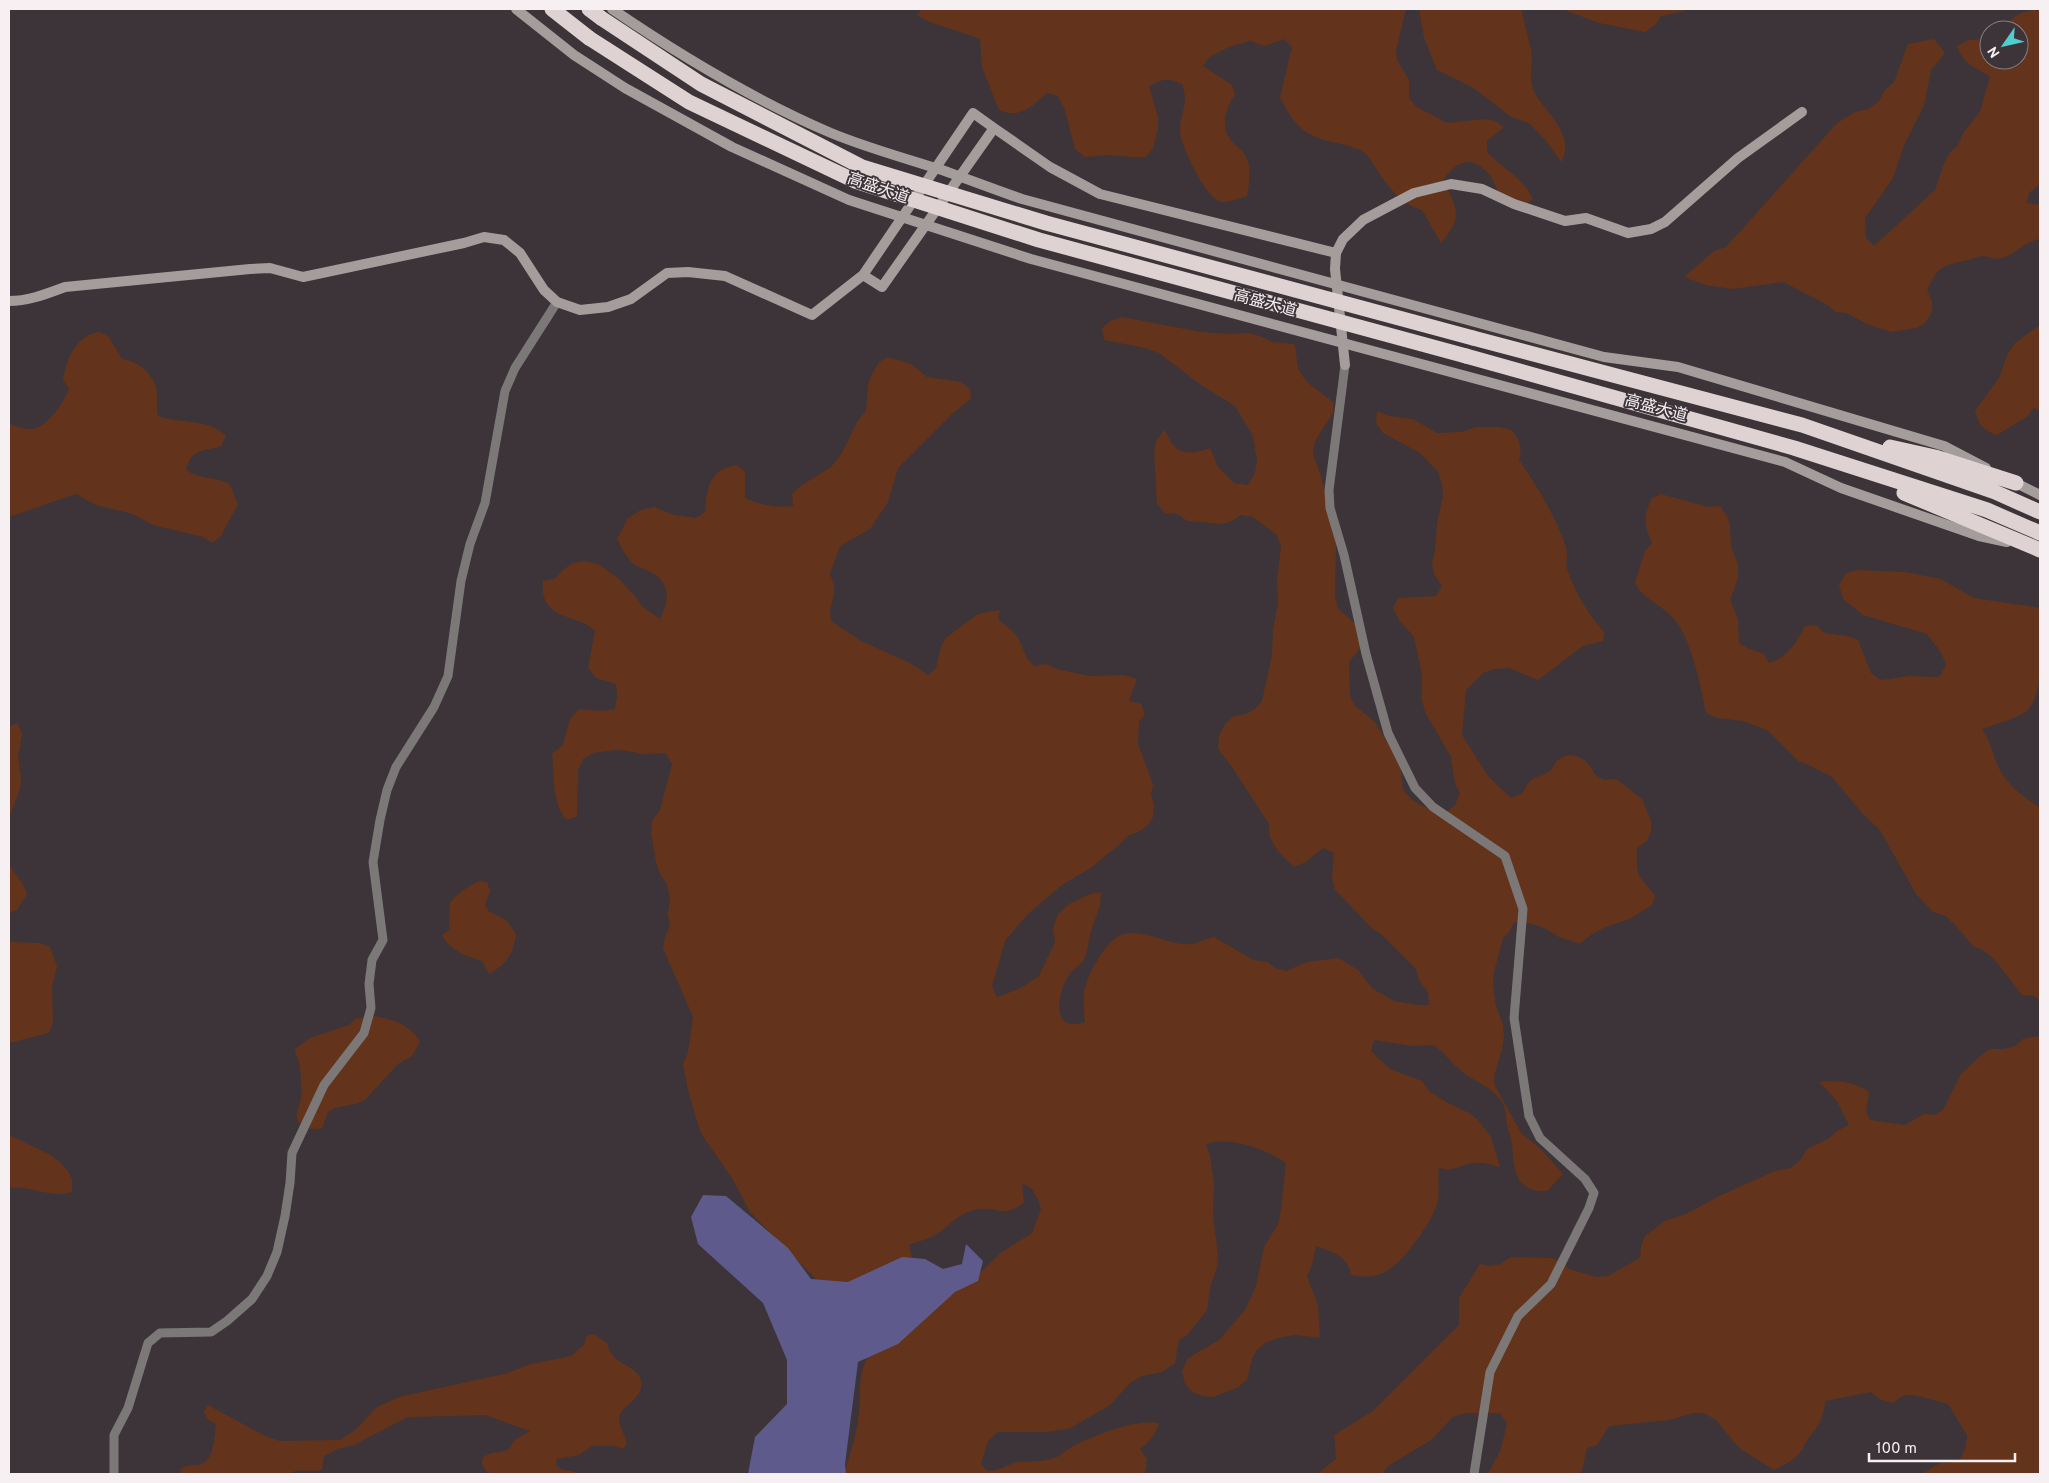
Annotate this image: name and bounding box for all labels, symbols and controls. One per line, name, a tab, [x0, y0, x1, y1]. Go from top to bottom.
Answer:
north arrow	[1979, 20, 2029, 70]
text: N	[1985, 43, 2004, 60]
street label: 高盛大道	[844, 169, 912, 209]
street label: 高盛大道	[1231, 286, 1299, 322]
street label: 高盛大道	[1622, 391, 1690, 427]
scale bar	[1869, 1430, 2015, 1462]
text: 100 m	[1876, 1440, 1917, 1459]

